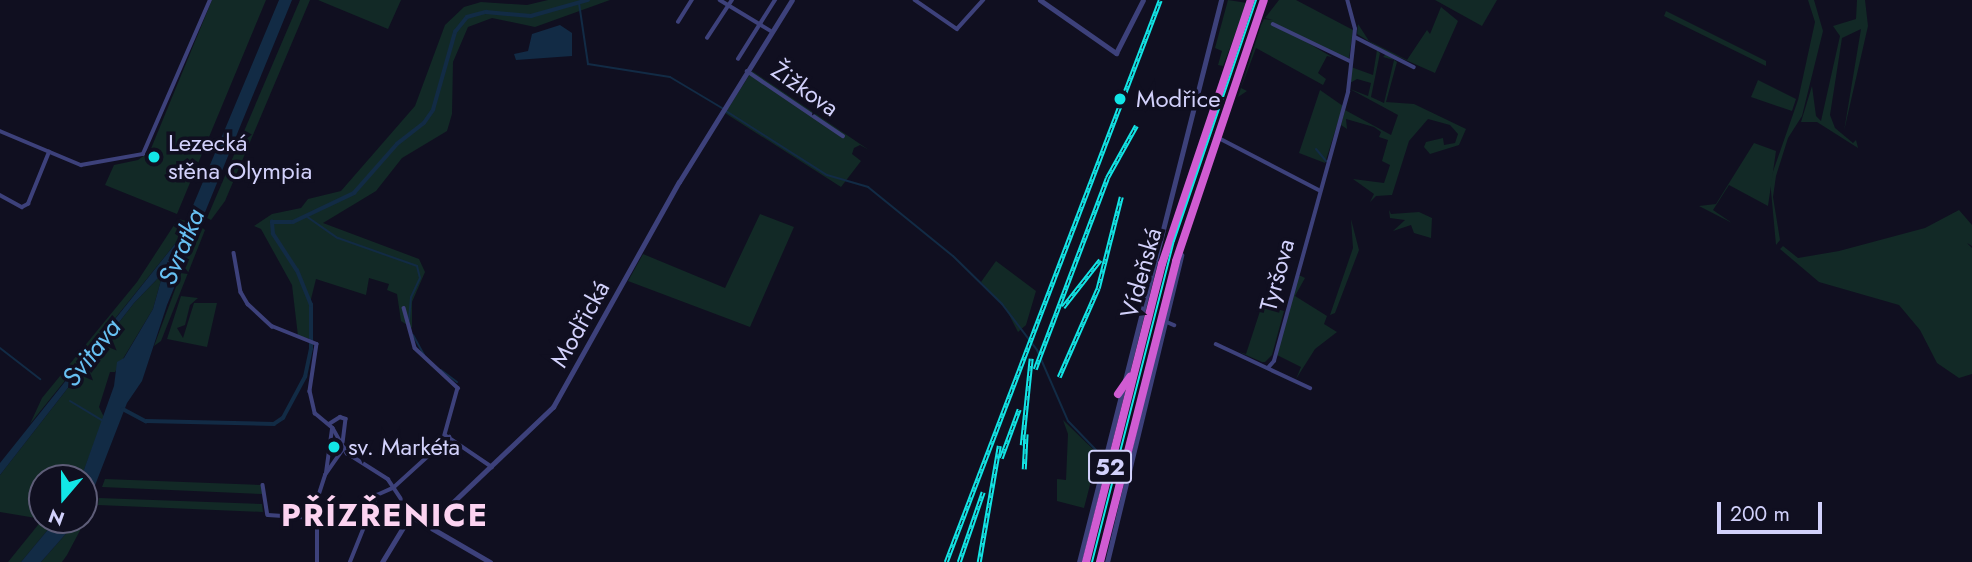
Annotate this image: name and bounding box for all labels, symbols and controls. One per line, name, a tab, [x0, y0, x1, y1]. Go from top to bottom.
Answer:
street label: Žižkova	[766, 56, 844, 122]
place label: Modřice	[1136, 85, 1221, 113]
marker: Modřice	[1110, 89, 1130, 109]
place label: Lezecká stěna Olympia	[168, 129, 312, 185]
marker: Lezecká stěna Olympia	[146, 149, 162, 165]
water label: Svratka	[152, 204, 212, 290]
street label: Vídeňská	[1114, 225, 1168, 321]
street label: Tyršova	[1254, 236, 1300, 314]
street label: Modřická	[545, 276, 615, 372]
water label: Svitava	[56, 313, 128, 393]
place label: sv. Markéta	[348, 433, 460, 461]
marker: sv. Markéta	[326, 439, 342, 455]
road number: 52	[1087, 447, 1133, 486]
north arrow	[28, 464, 98, 534]
scale bar	[1720, 489, 1825, 532]
district label: PŘÍZŘENICE	[282, 496, 488, 534]
text: 200 m	[1730, 499, 1790, 529]
text: N	[45, 502, 68, 533]

